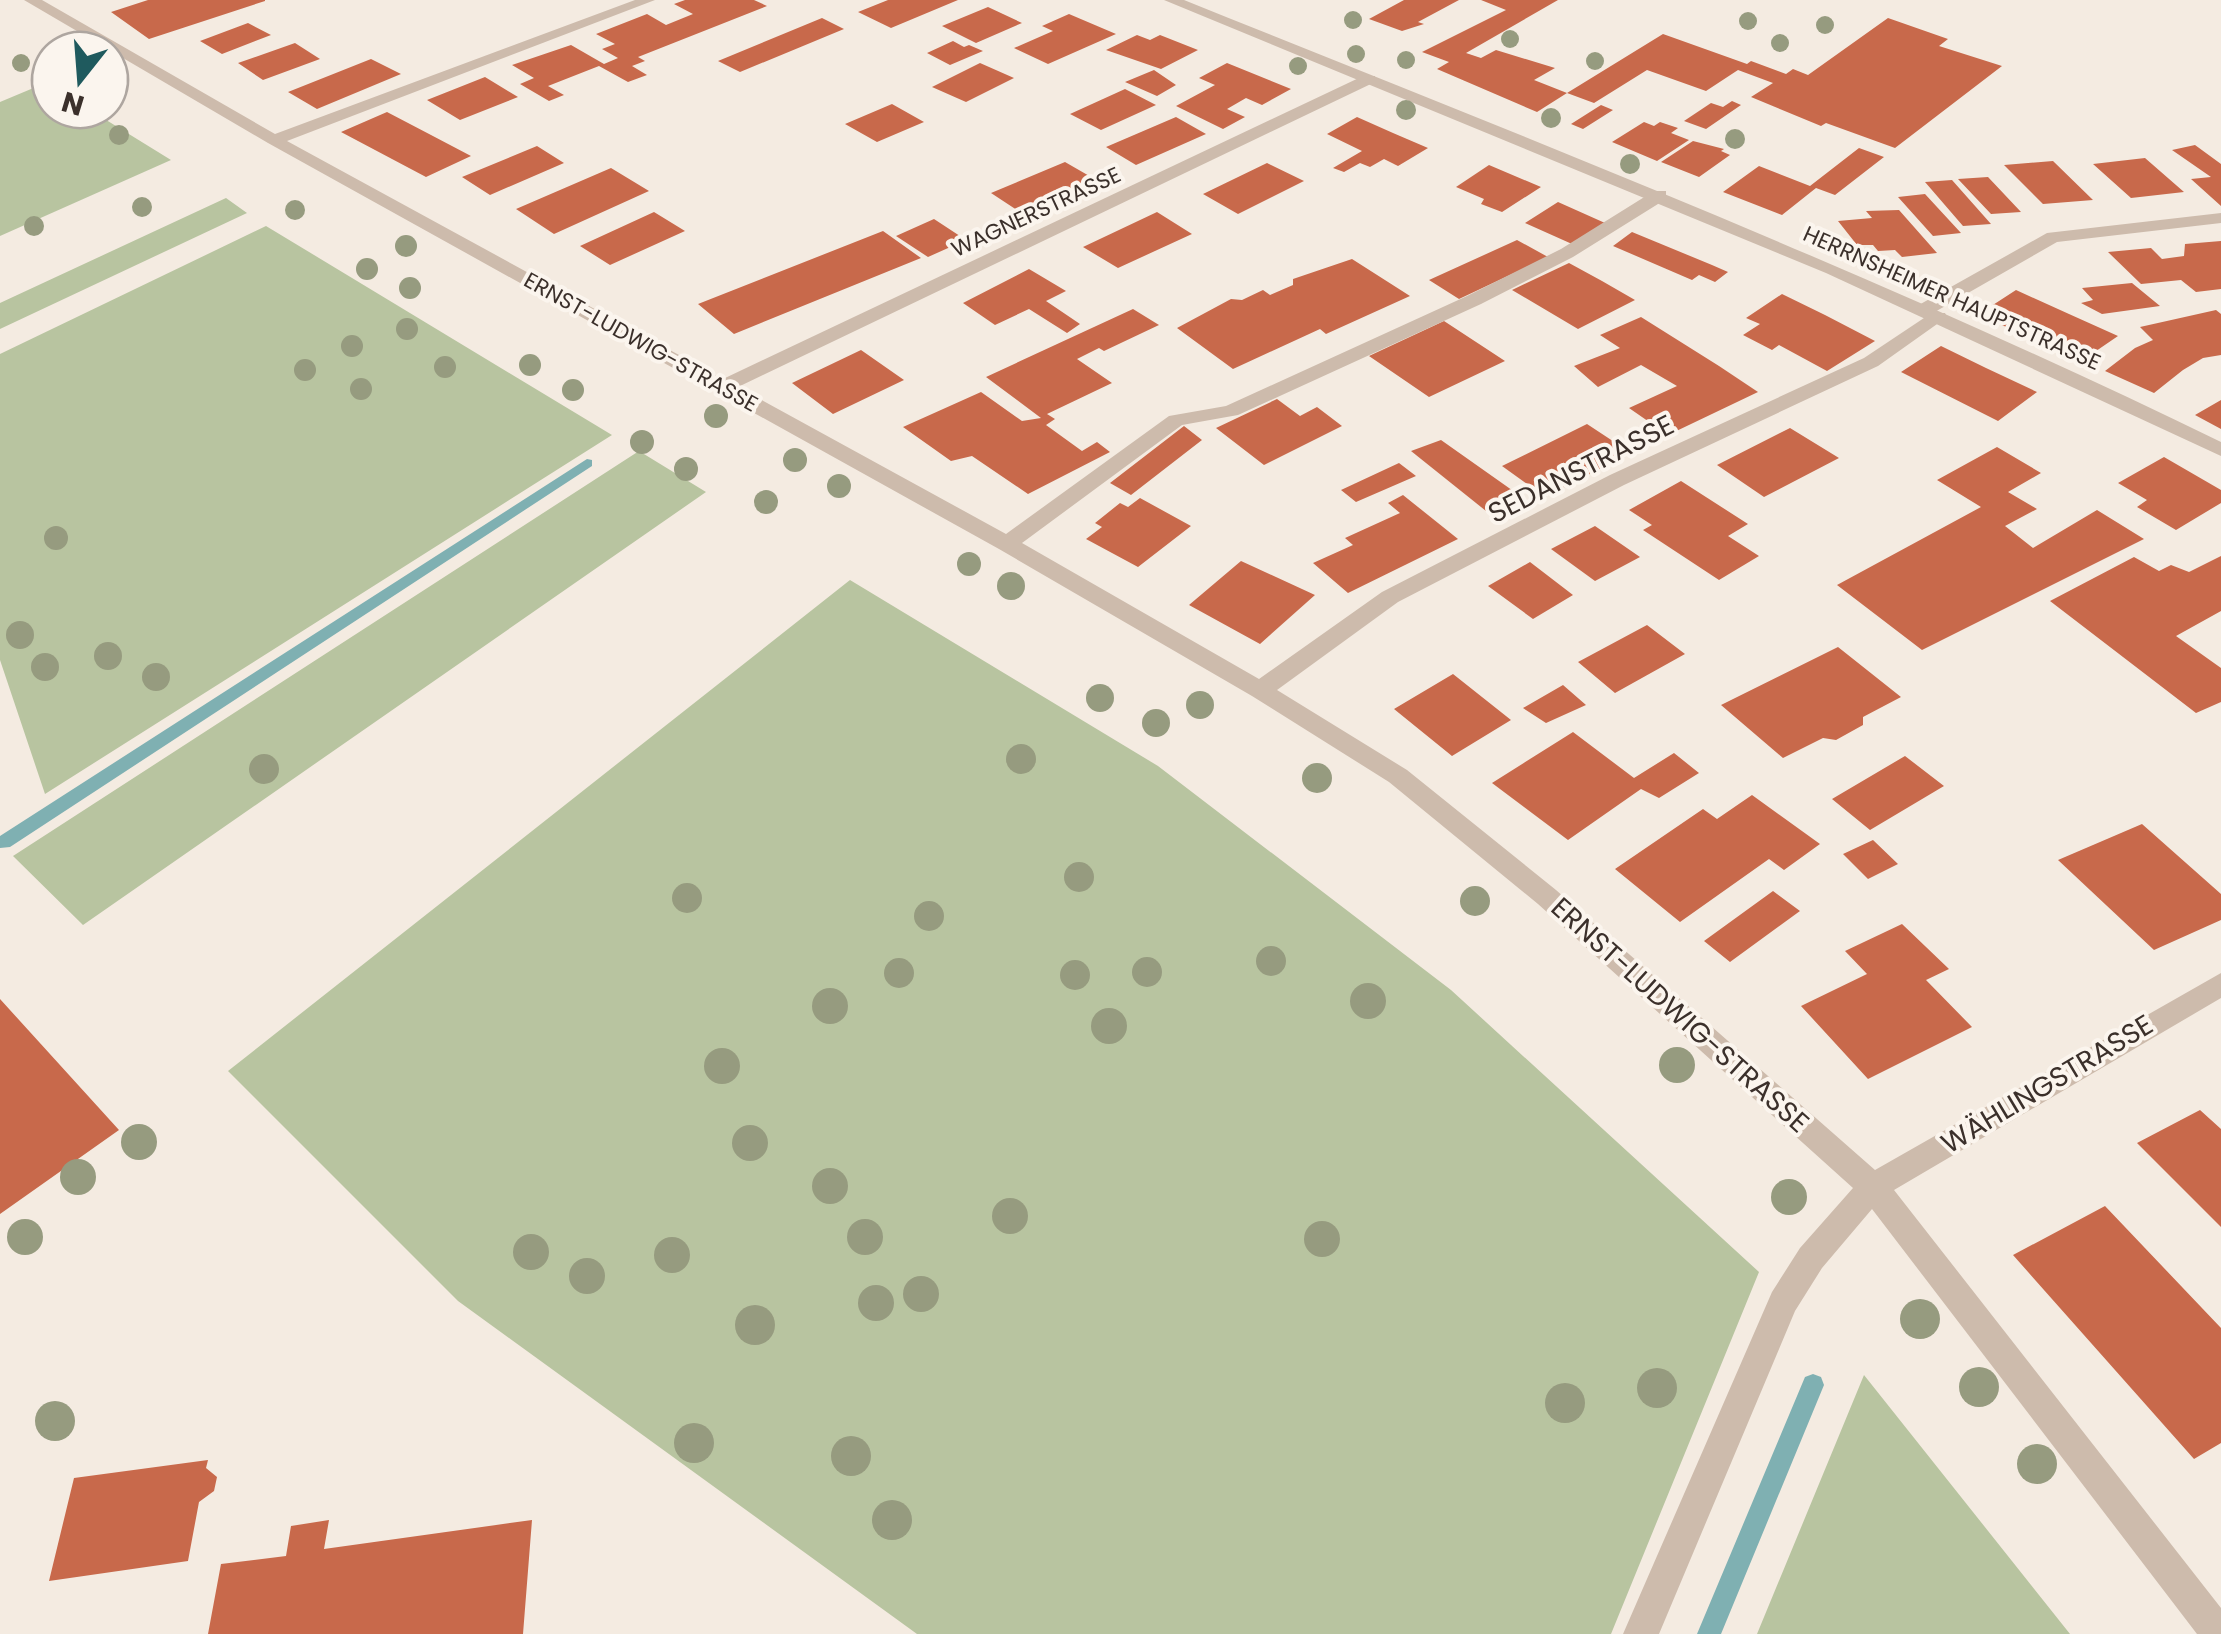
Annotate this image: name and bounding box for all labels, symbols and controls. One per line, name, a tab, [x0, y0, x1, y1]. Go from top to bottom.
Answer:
north arrow	[30, 30, 130, 130]
text: N	[57, 82, 89, 125]
street label: WAGNERSTRASSE	[946, 159, 1126, 265]
street label: HERRNSHEIMER HAUPTSTRASSE	[1798, 218, 2106, 378]
street label: ERNST-LUDWIG-STRASSE	[518, 265, 764, 419]
street label: SEDANSTRASSE	[1481, 405, 1681, 533]
street label: ERNST-LUDWIG-STRASSE	[1542, 888, 1818, 1142]
street label: WÄHLINGSTRASSE	[1934, 1005, 2160, 1163]

